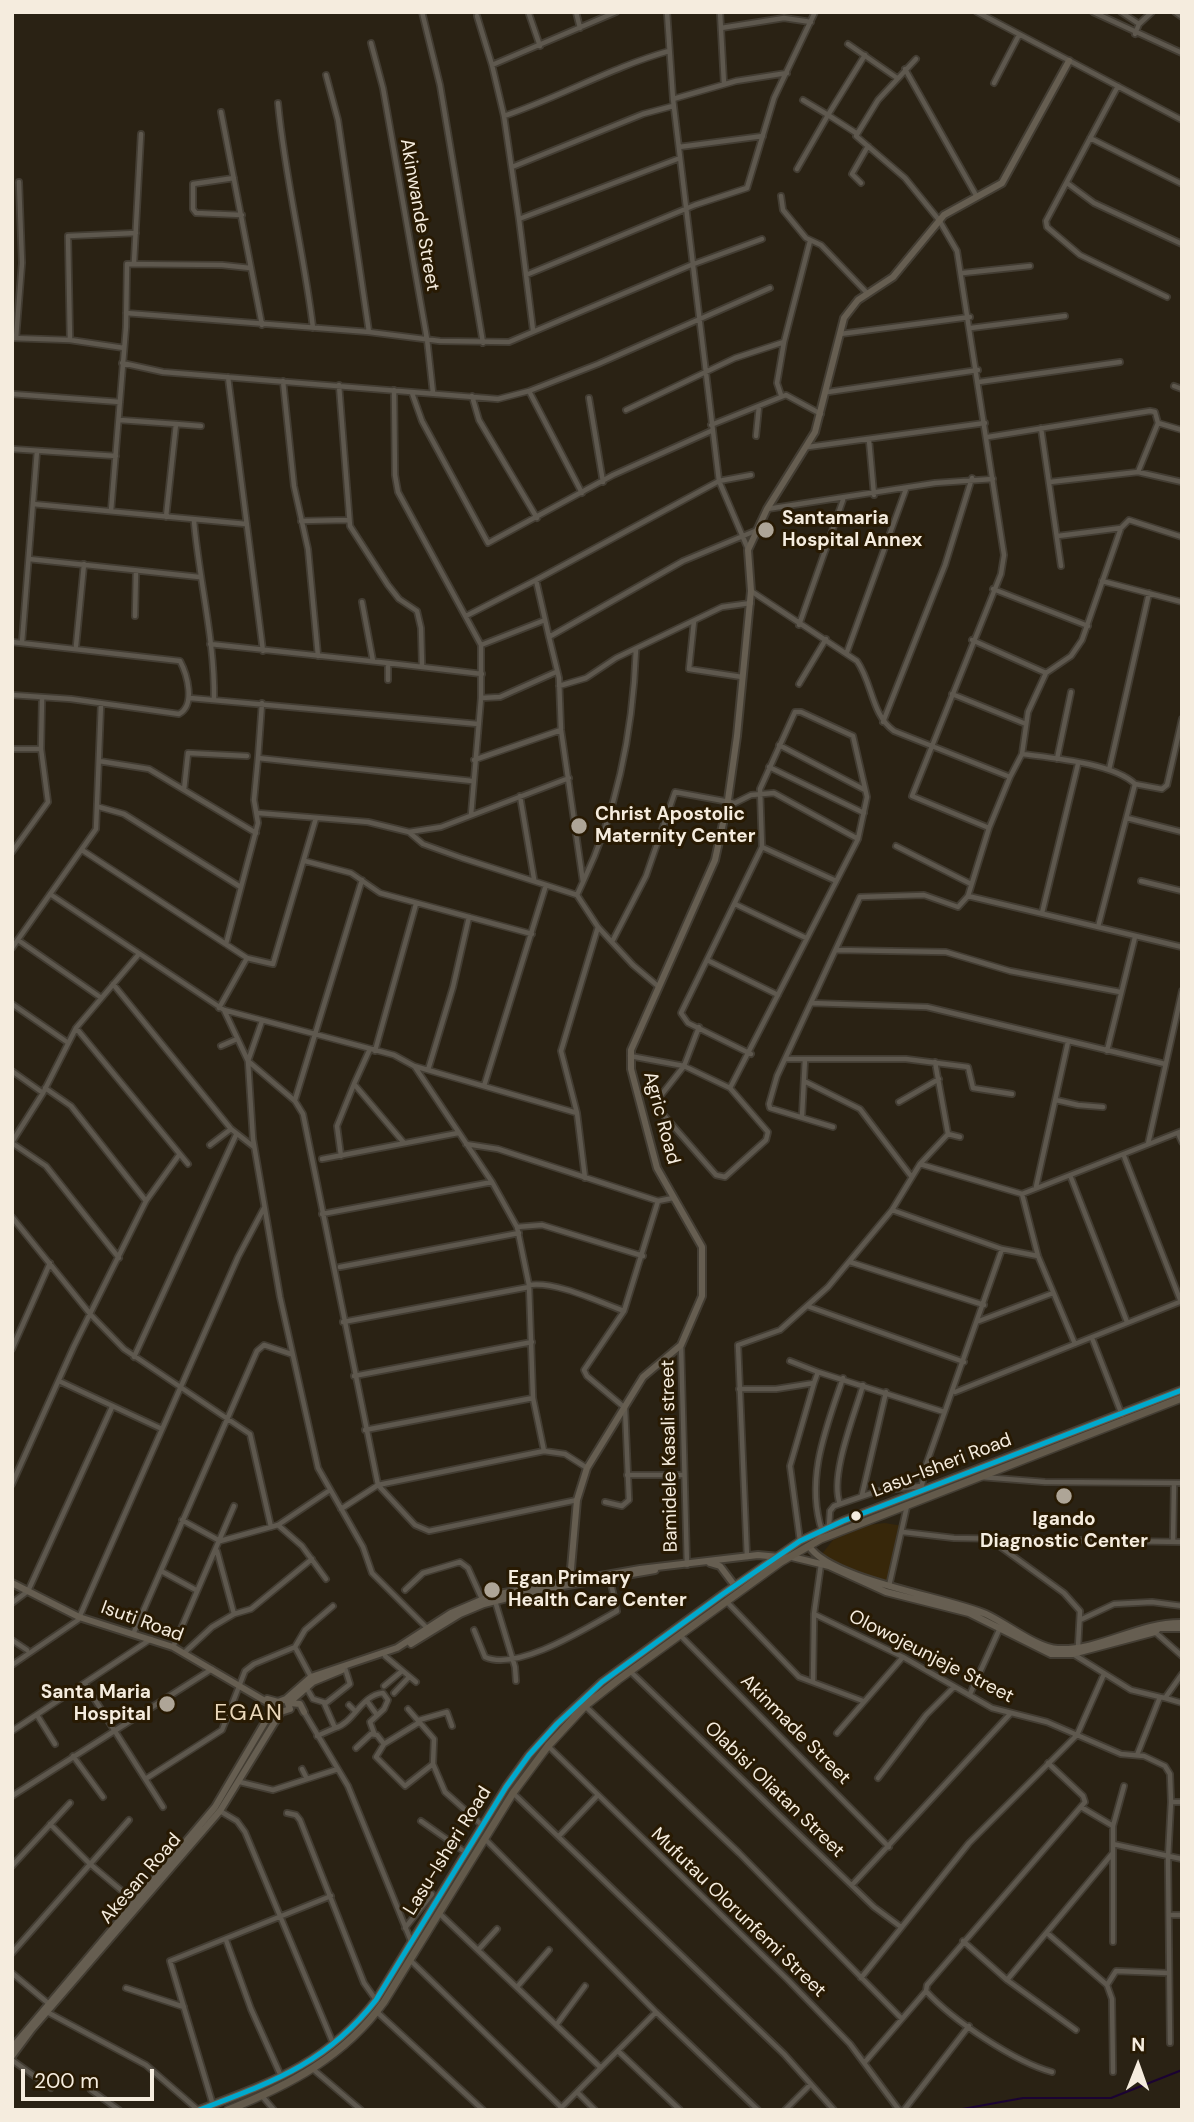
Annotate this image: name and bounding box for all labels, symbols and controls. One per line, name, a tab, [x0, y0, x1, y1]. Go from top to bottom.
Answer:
street label: Akinwande Street	[394, 137, 444, 293]
place label: Santamaria Hospital Annex	[782, 508, 922, 552]
marker: Santamaria Hospital Annex	[756, 520, 776, 540]
place label: Christ Apostolic Maternity Center	[595, 804, 756, 848]
marker: Christ Apostolic Maternity Center	[569, 816, 589, 836]
street label: Agric Road	[638, 1069, 684, 1167]
street label: Bamidele Kasali street	[657, 1359, 683, 1553]
street label: Lasu-Isheri Road	[869, 1429, 1015, 1503]
marker: Igando Diagnostic Center	[1054, 1486, 1074, 1506]
unlabelled marker	[849, 1509, 863, 1523]
place label: Igando Diagnostic Center	[980, 1509, 1148, 1553]
place label: Egan Primary Health Care Center	[508, 1568, 687, 1612]
marker: Egan Primary Health Care Center	[482, 1580, 502, 1600]
street label: Isuti Road	[98, 1597, 186, 1647]
street label: Olowojeunjeje Street	[845, 1605, 1017, 1709]
street label: Akinmade Street	[735, 1670, 855, 1790]
place label: Santa Maria Hospital	[41, 1682, 151, 1726]
marker: Santa Maria Hospital	[157, 1694, 177, 1714]
district label: EGAN	[215, 1700, 283, 1728]
street label: Olabisi Oliatan Street	[699, 1717, 849, 1863]
street label: Lasu-Isheri Road	[399, 1782, 497, 1920]
street label: Mufutau Olorunfemi Street	[646, 1823, 830, 2003]
street label: Akesan Road	[96, 1829, 186, 1929]
north arrow	[1103, 2031, 1173, 2101]
text: N	[1131, 2032, 1146, 2057]
scale bar	[24, 2056, 158, 2100]
text: 200 m	[34, 2067, 99, 2095]

